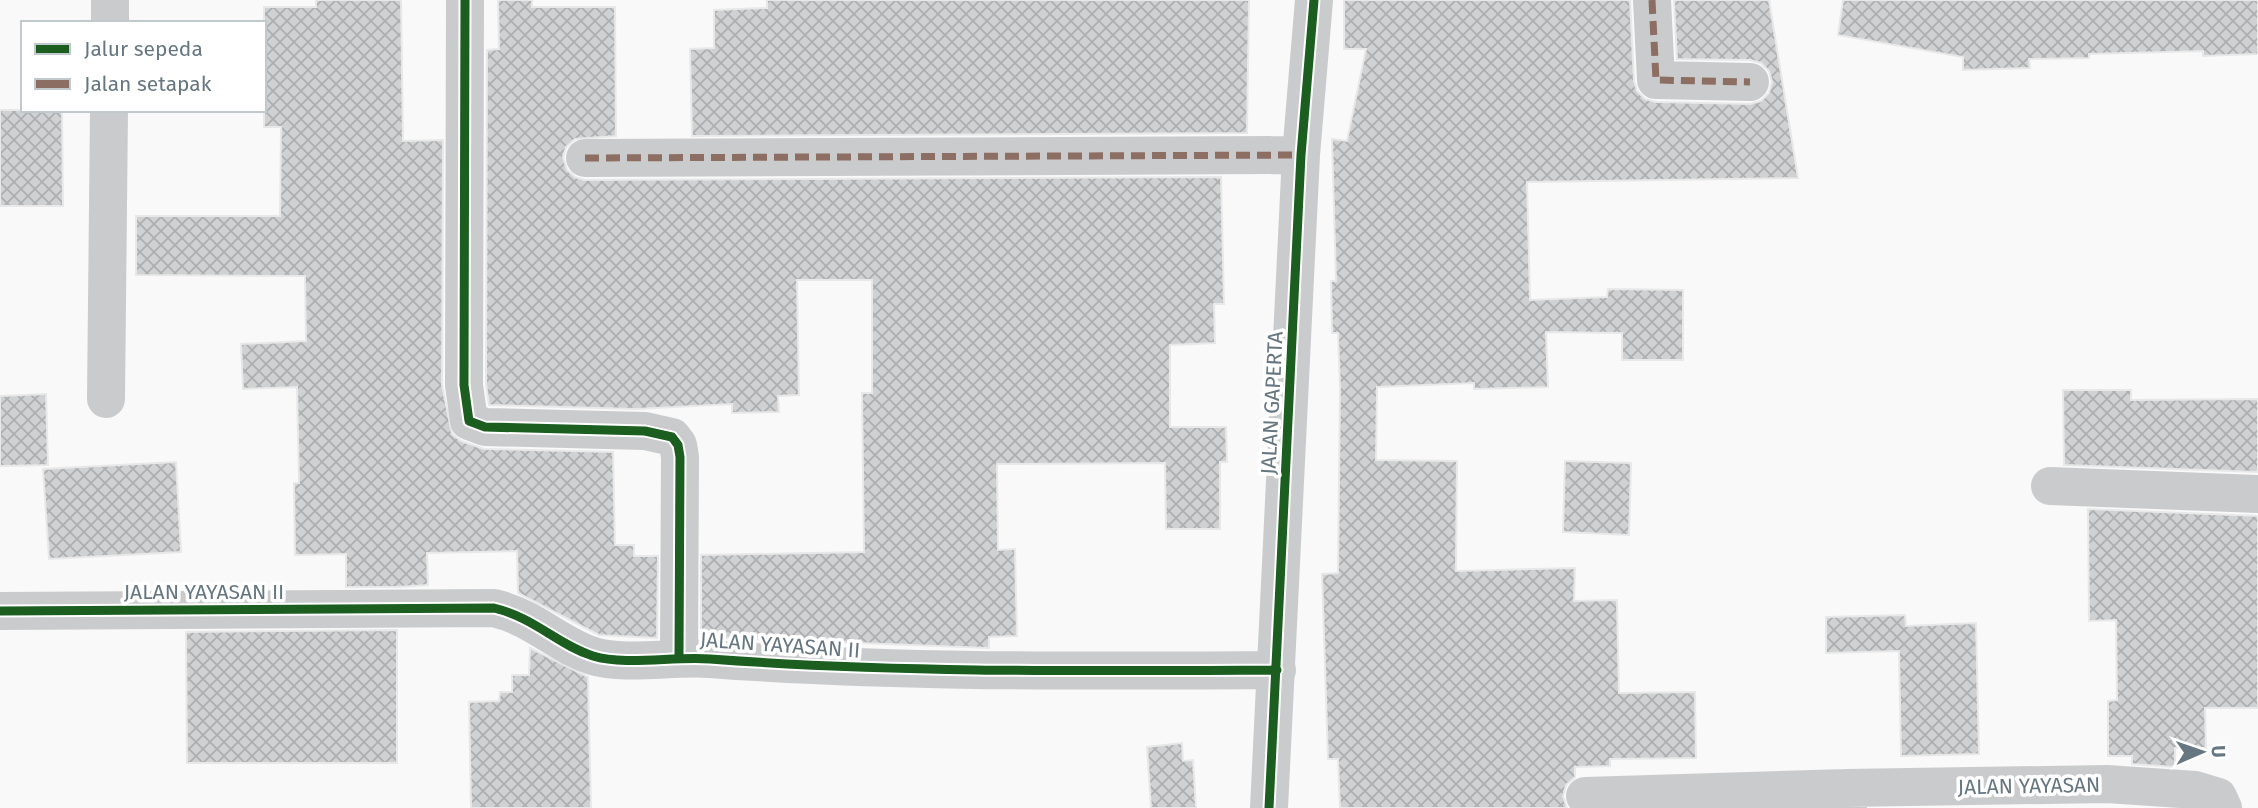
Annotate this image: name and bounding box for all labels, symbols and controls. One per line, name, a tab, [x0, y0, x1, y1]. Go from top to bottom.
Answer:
legend	[21, 21, 266, 112]
text: Jalur sepeda	[84, 36, 203, 62]
text: Jalan setapak	[84, 71, 212, 97]
street label: JALAN GAPERTA	[1255, 331, 1289, 475]
street label: JALAN YAYASAN II	[124, 579, 284, 605]
street label: JALAN YAYASAN II	[699, 626, 861, 664]
north arrow	[2167, 717, 2237, 787]
text: U	[2207, 745, 2230, 758]
street label: JALAN YAYASAN	[1957, 772, 2101, 800]

